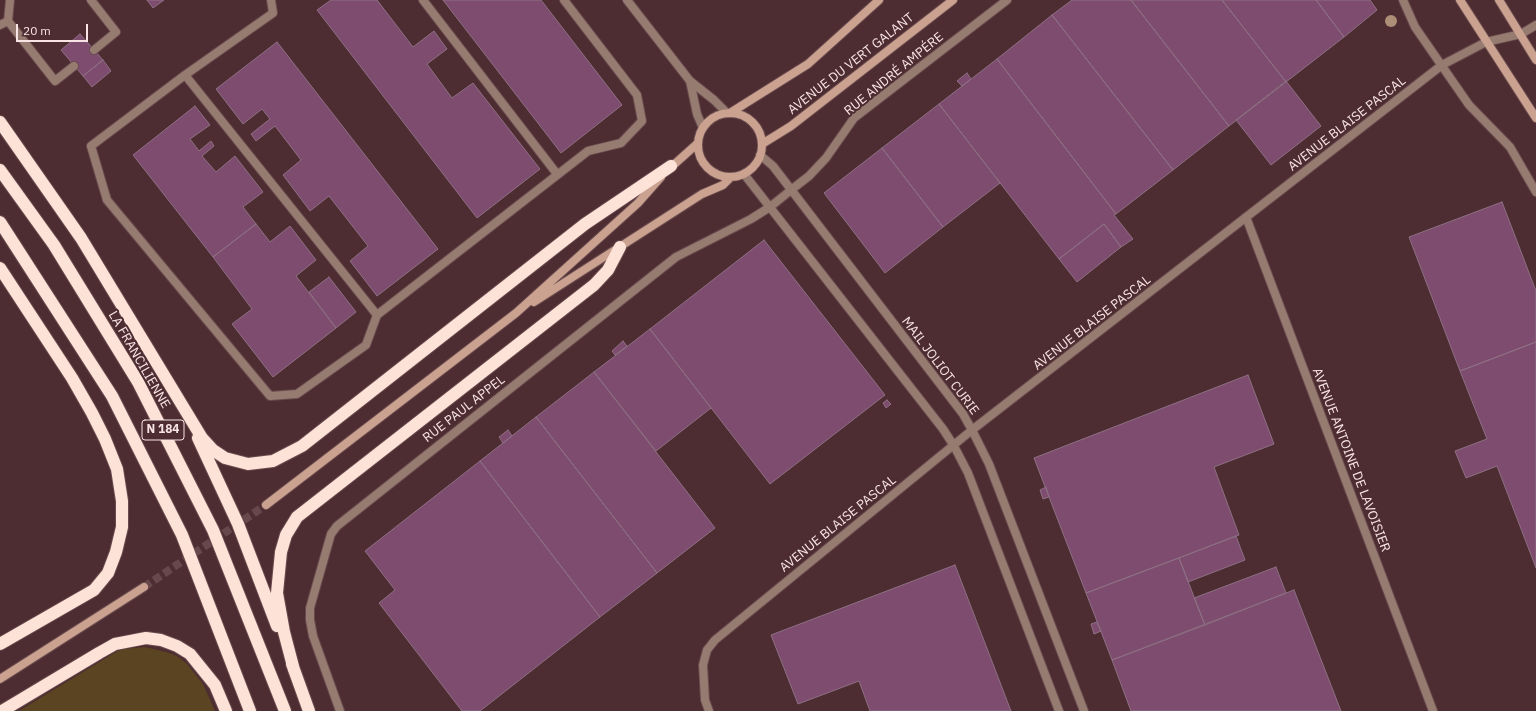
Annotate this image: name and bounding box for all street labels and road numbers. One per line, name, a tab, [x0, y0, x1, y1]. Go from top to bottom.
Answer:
street label: AVENUE DU VERT GALANT	[785, 10, 917, 118]
street label: RUE ANDRÉ AMPÉRE	[841, 29, 947, 119]
street label: AVENUE BLAISE PASCAL	[1285, 73, 1409, 175]
street label: AVENUE BLAISE PASCAL	[1030, 272, 1154, 374]
street label: LA FRANCILIENNE	[105, 309, 173, 411]
street label: MAIL JOLIOT CURIE	[898, 314, 982, 418]
street label: AVENUE ANTOINE DE LAVOISIER	[1309, 366, 1393, 554]
street label: RUE PAUL APPEL	[420, 372, 508, 446]
road number: N 184	[142, 420, 184, 440]
street label: AVENUE BLAISE PASCAL	[777, 472, 899, 576]

